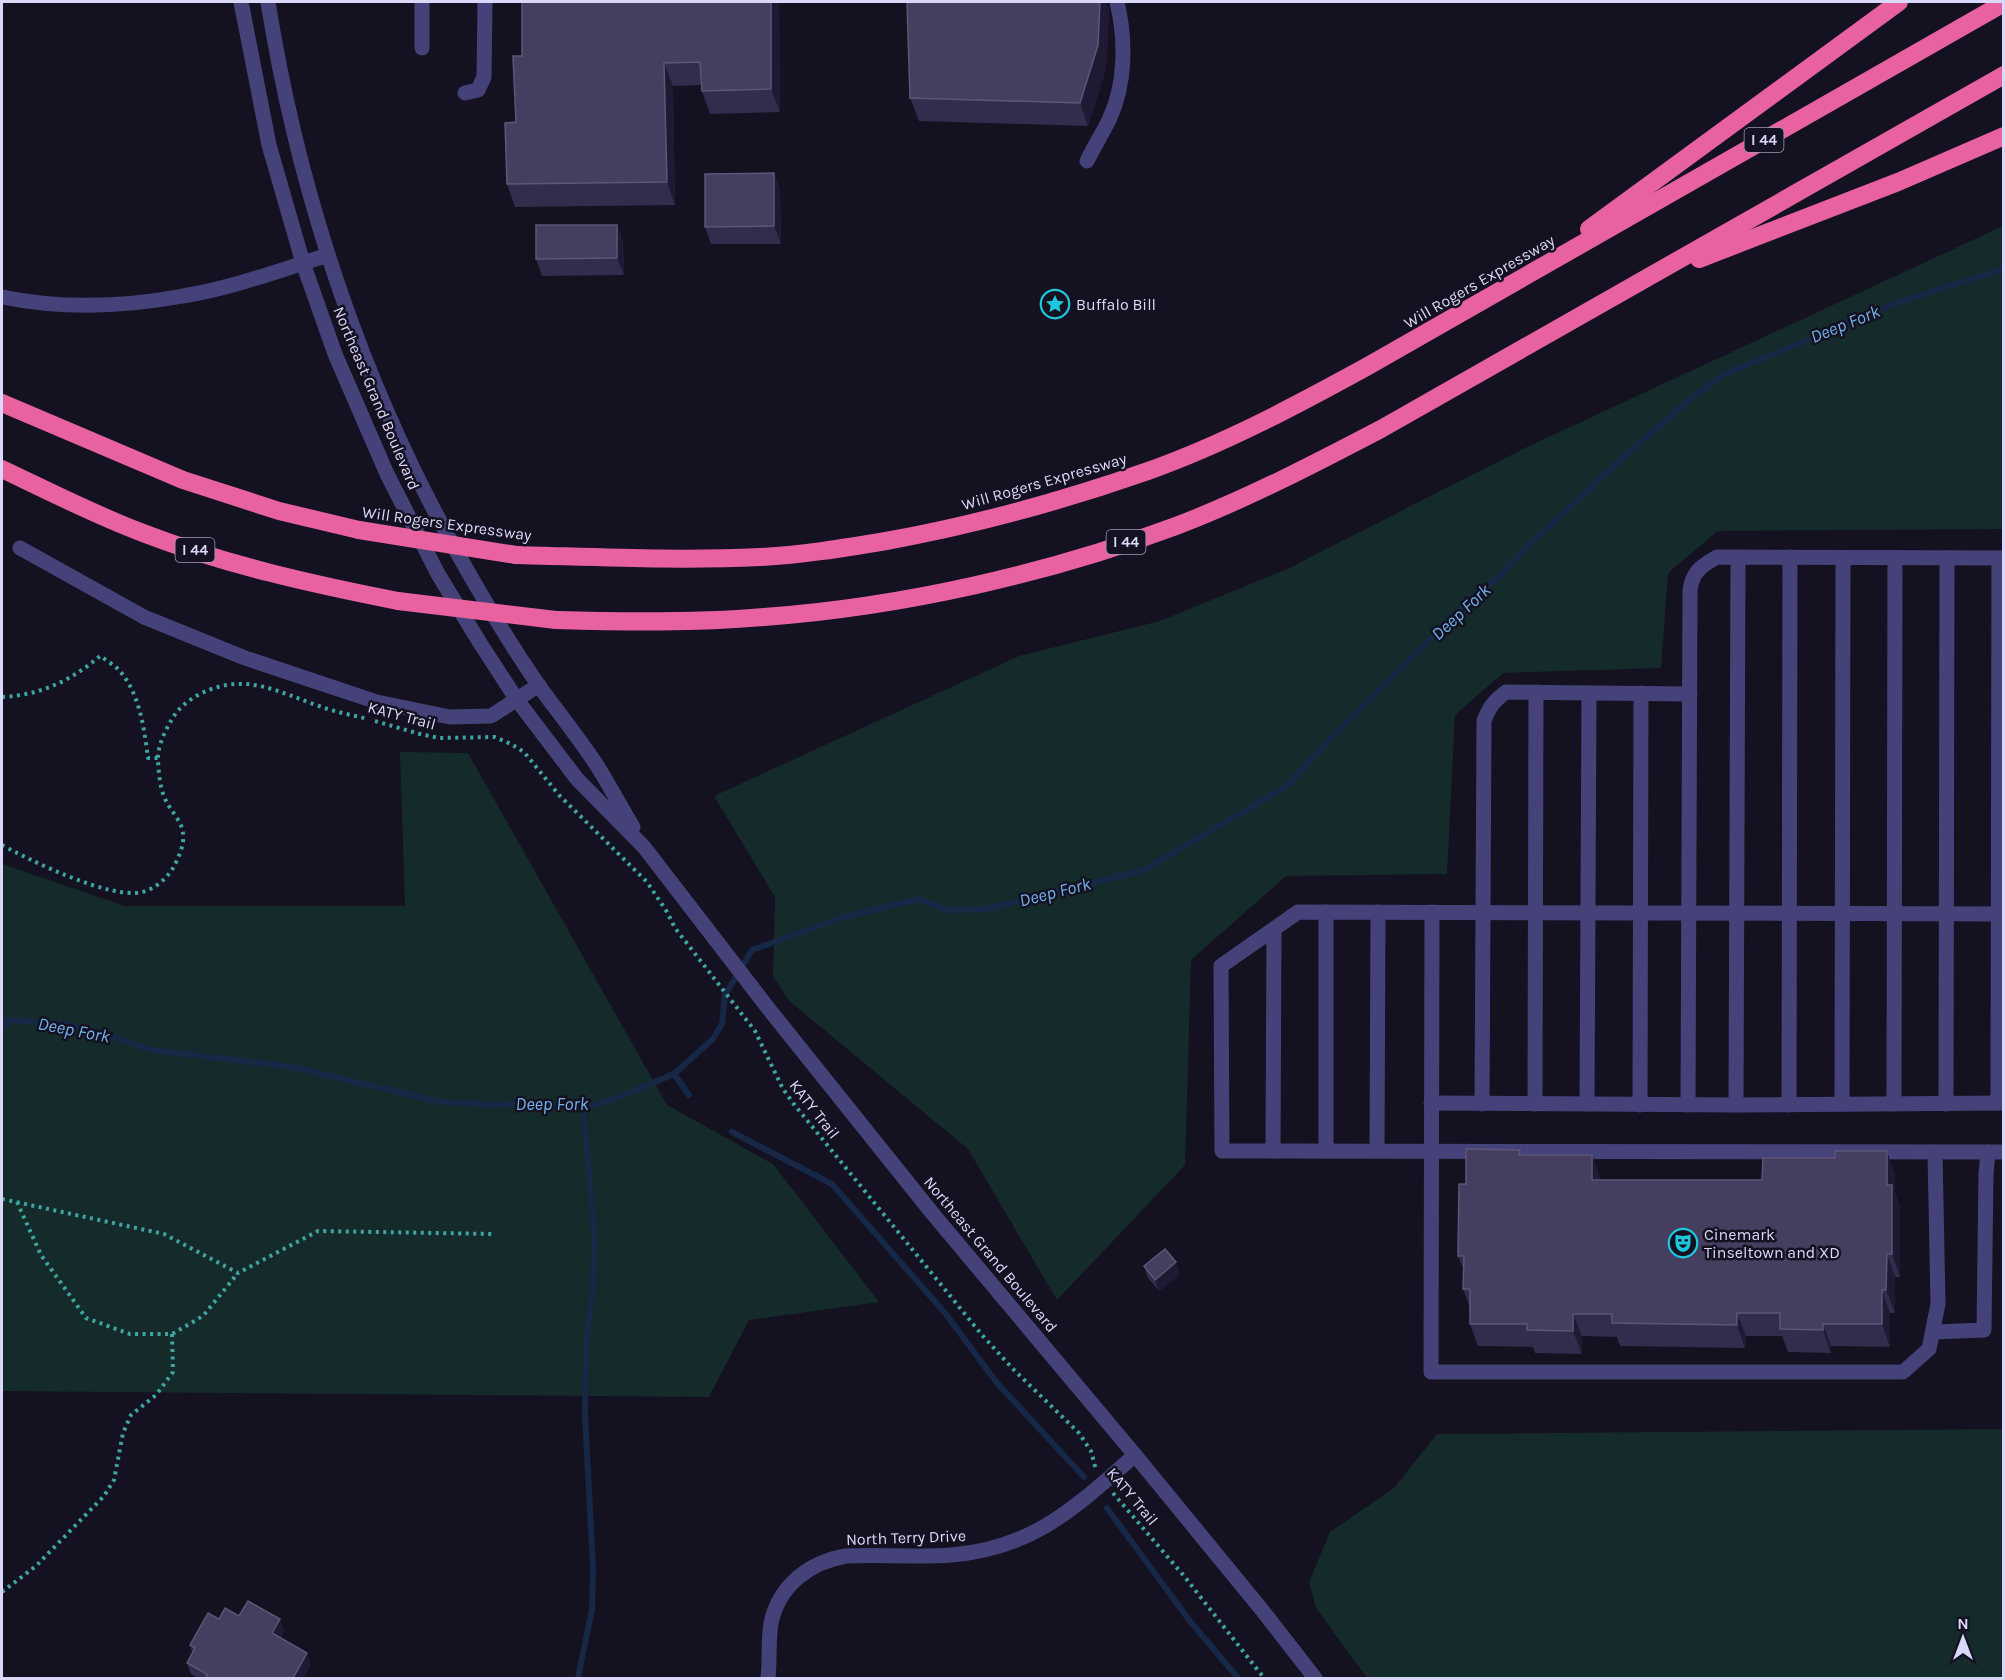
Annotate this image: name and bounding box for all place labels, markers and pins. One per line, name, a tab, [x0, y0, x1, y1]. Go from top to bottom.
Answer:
place icon: Buffalo Bill	[1039, 288, 1071, 320]
place label: Buffalo Bill	[1076, 295, 1156, 314]
place label: Cinemark Tinseltown and XD	[1704, 1225, 1840, 1262]
theatre icon: Cinemark Tinseltown and XD	[1667, 1227, 1699, 1259]

